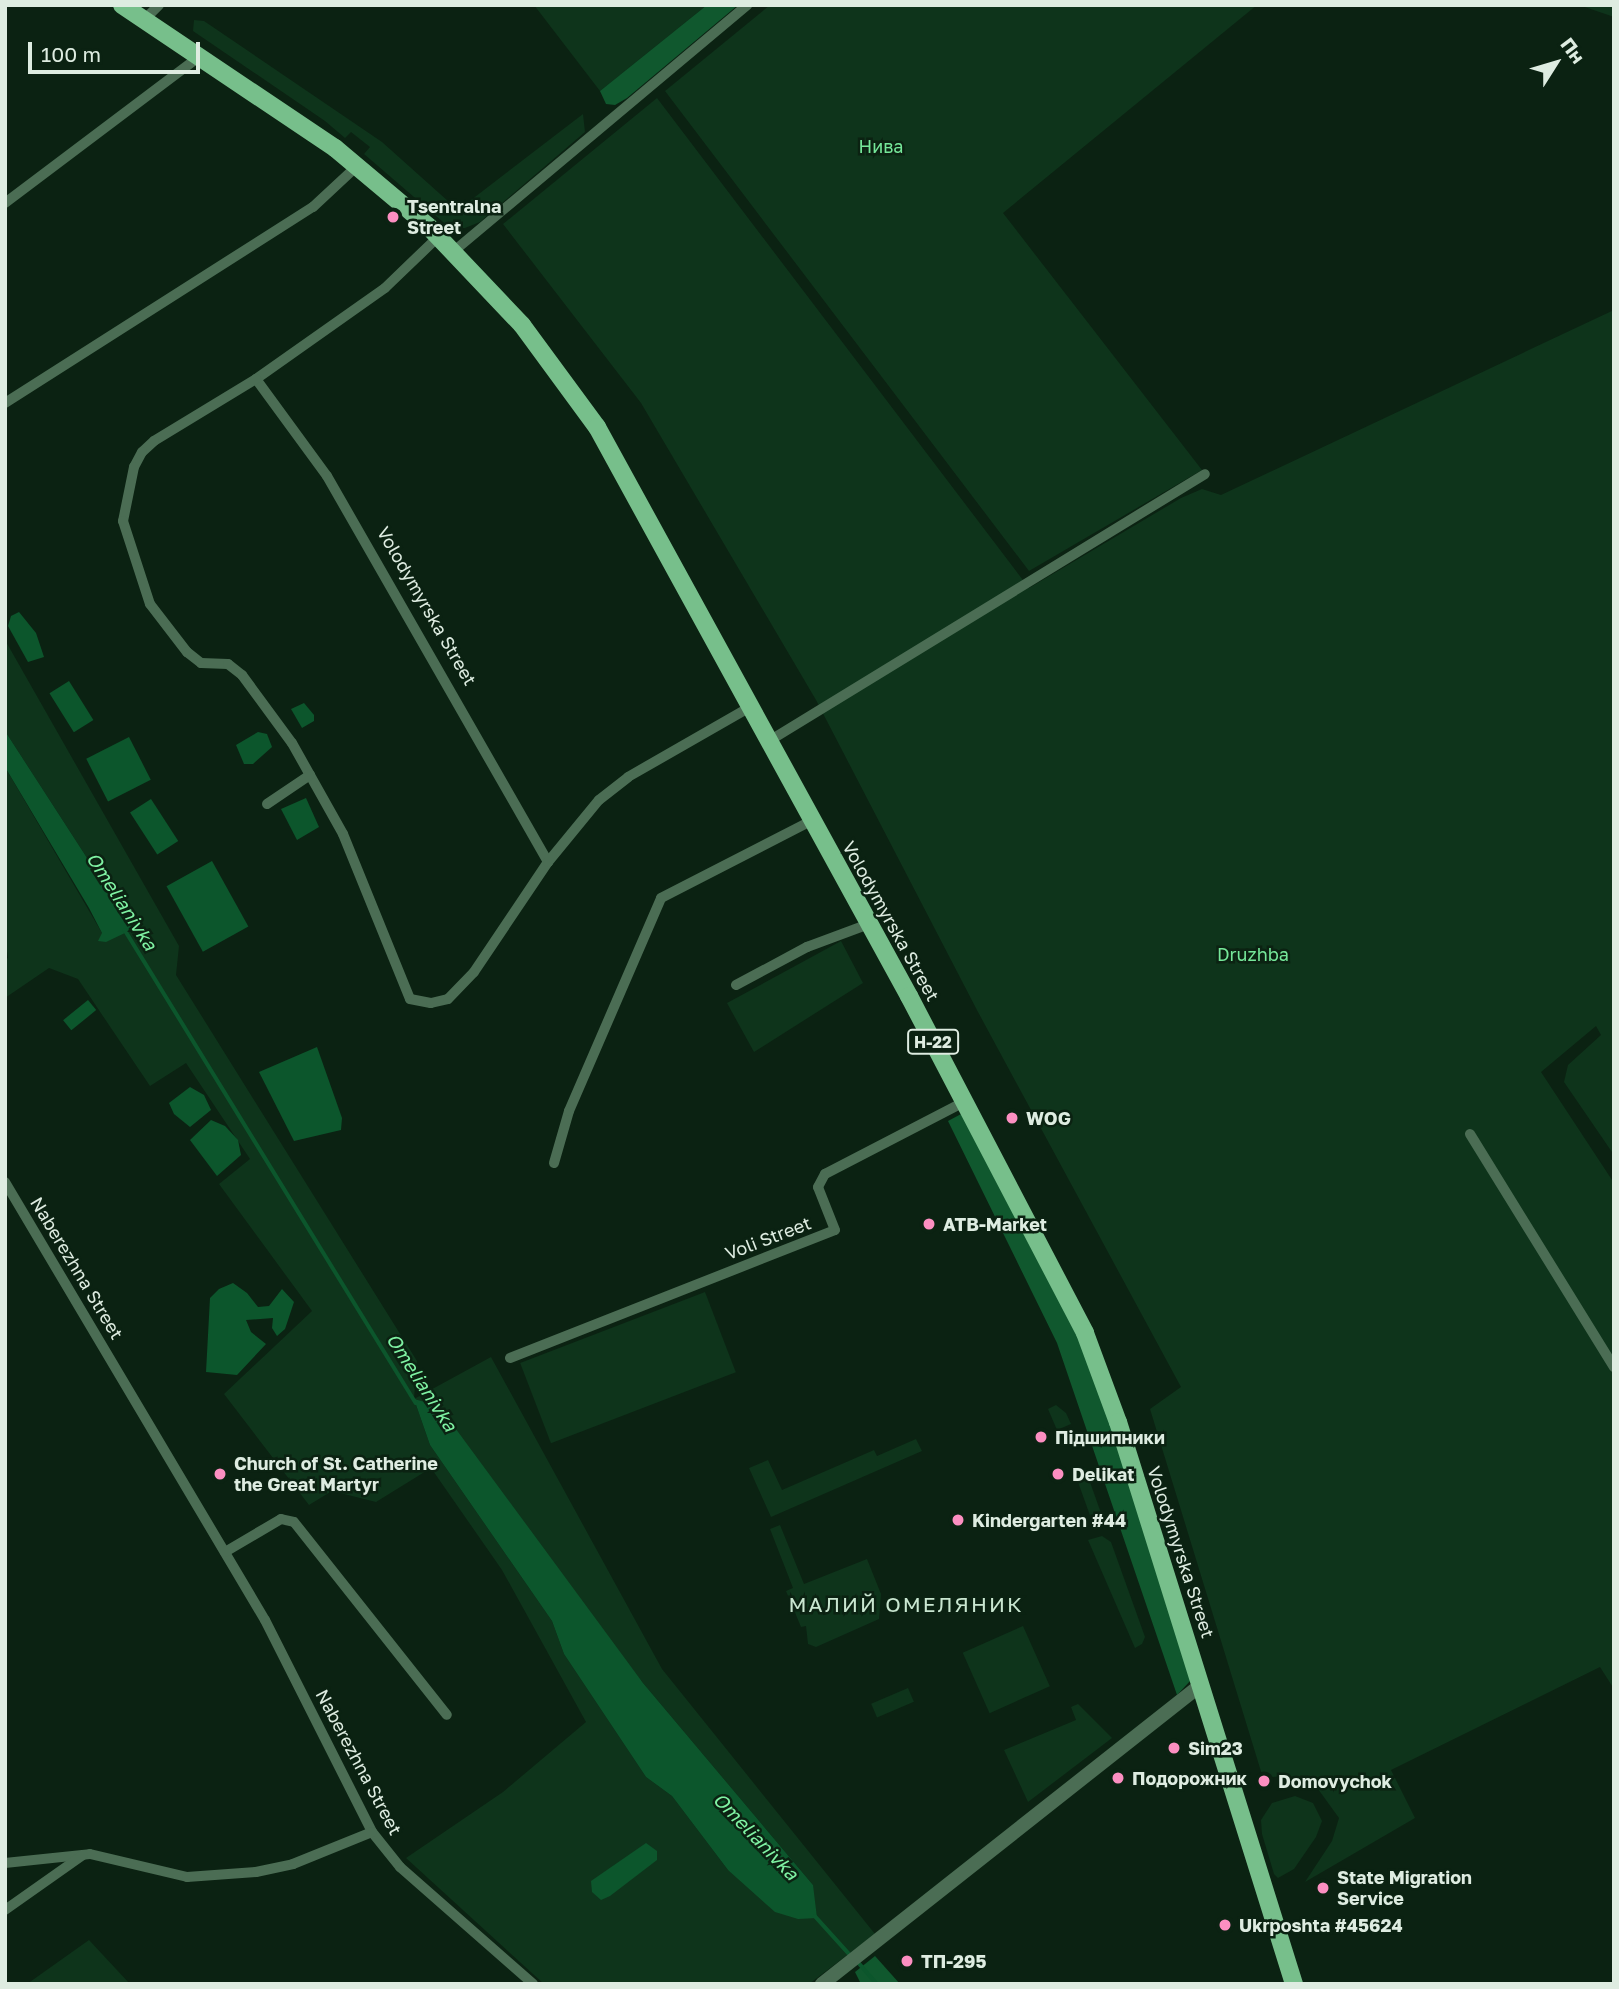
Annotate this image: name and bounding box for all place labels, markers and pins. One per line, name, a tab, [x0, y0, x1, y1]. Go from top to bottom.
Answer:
place label: Tsentralna Street	[407, 196, 501, 238]
marker: Tsentralna Street	[385, 209, 401, 225]
place label: WOG	[1026, 1107, 1071, 1129]
marker: WOG	[1004, 1110, 1020, 1126]
place label: ATB-Market	[943, 1213, 1047, 1235]
marker: ATB-Market	[921, 1216, 937, 1232]
place label: Підшипники	[1055, 1426, 1165, 1448]
marker: Підшипники	[1033, 1429, 1049, 1445]
place label: Church of St. Catherine the Great Martyr	[234, 1453, 438, 1496]
place label: Delikat	[1072, 1463, 1134, 1485]
marker: Church of St. Catherine the Great Martyr	[212, 1466, 228, 1482]
marker: Delikat	[1050, 1466, 1066, 1482]
place label: Kindergarten #44	[972, 1509, 1126, 1531]
marker: Kindergarten #44	[950, 1512, 966, 1528]
place label: Sim23	[1188, 1737, 1243, 1759]
marker: Sim23	[1166, 1740, 1182, 1756]
place label: Подорожник	[1132, 1767, 1247, 1789]
marker: Подорожник	[1110, 1770, 1126, 1786]
place label: Domovychok	[1278, 1770, 1392, 1792]
marker: Domovychok	[1256, 1773, 1272, 1789]
place label: State Migration Service	[1337, 1867, 1472, 1910]
marker: State Migration Service	[1315, 1880, 1331, 1896]
place label: Ukrposhta #45624	[1239, 1914, 1403, 1936]
marker: Ukrposhta #45624	[1217, 1917, 1233, 1933]
place label: ТП-295	[921, 1950, 986, 1972]
marker: ТП-295	[899, 1953, 915, 1969]

